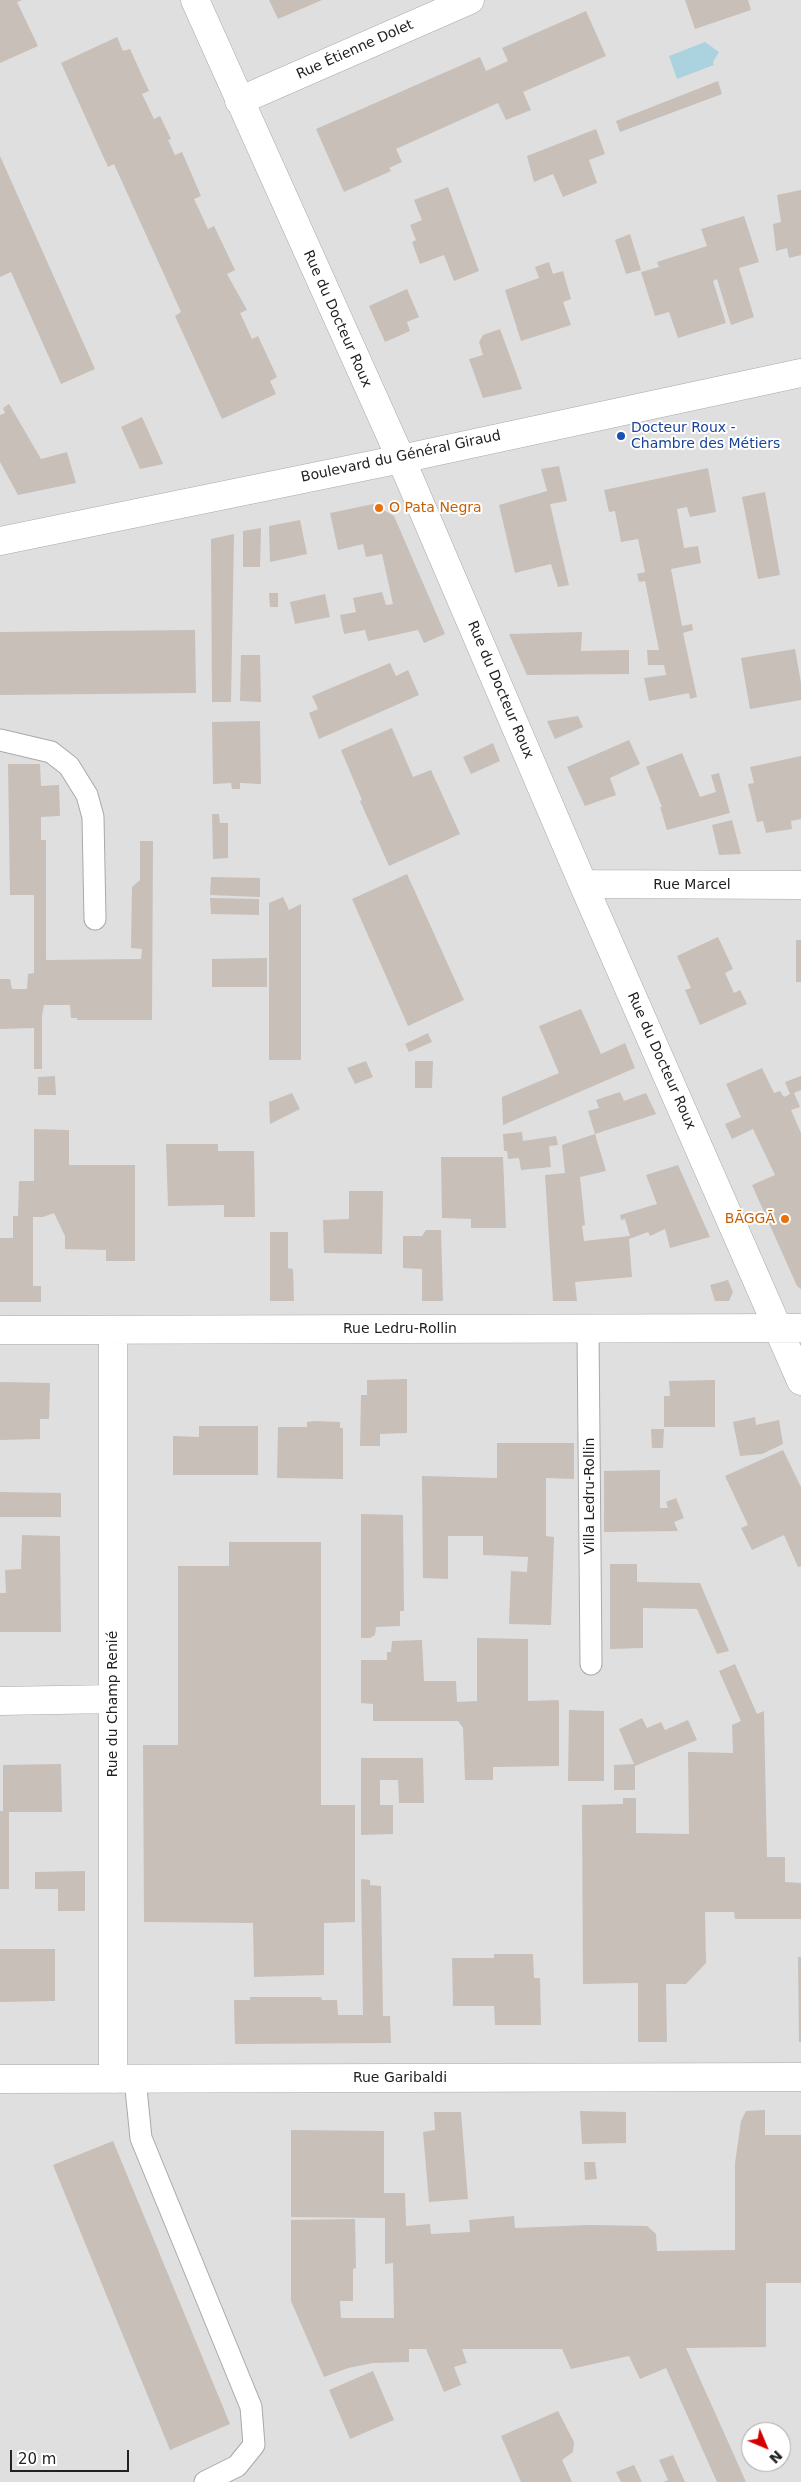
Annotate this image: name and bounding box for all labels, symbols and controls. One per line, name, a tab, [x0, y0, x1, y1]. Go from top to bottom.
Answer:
street label: Rue Étienne Dolet	[294, 17, 416, 83]
street label: Rue du Docteur Roux	[299, 248, 375, 390]
place label: Docteur Roux - Chambre des Métiers	[631, 420, 780, 452]
street label: Boulevard du Général Giraud	[300, 428, 502, 486]
marker: Docteur Roux - Chambre des Métiers	[615, 430, 627, 442]
place label: O Pata Negra	[389, 500, 482, 516]
marker: O Pata Negra	[373, 502, 385, 514]
street label: Rue du Docteur Roux	[463, 618, 537, 762]
street label: Rue Marcel	[653, 877, 731, 893]
street label: Rue du Docteur Roux	[623, 990, 699, 1132]
place label: BĀGGĀ	[725, 1211, 775, 1227]
marker: BĀGGĀ	[779, 1213, 791, 1225]
street label: Rue Ledru-Rollin	[343, 1321, 457, 1337]
street label: Villa Ledru-Rollin	[582, 1438, 598, 1554]
street label: Rue du Champ Renié	[105, 1631, 121, 1777]
street label: Rue Garibaldi	[353, 2070, 447, 2086]
north arrow	[741, 2422, 791, 2472]
scale bar	[12, 2440, 131, 2472]
text: N	[766, 2447, 786, 2467]
text: 20 m	[18, 2450, 56, 2468]

